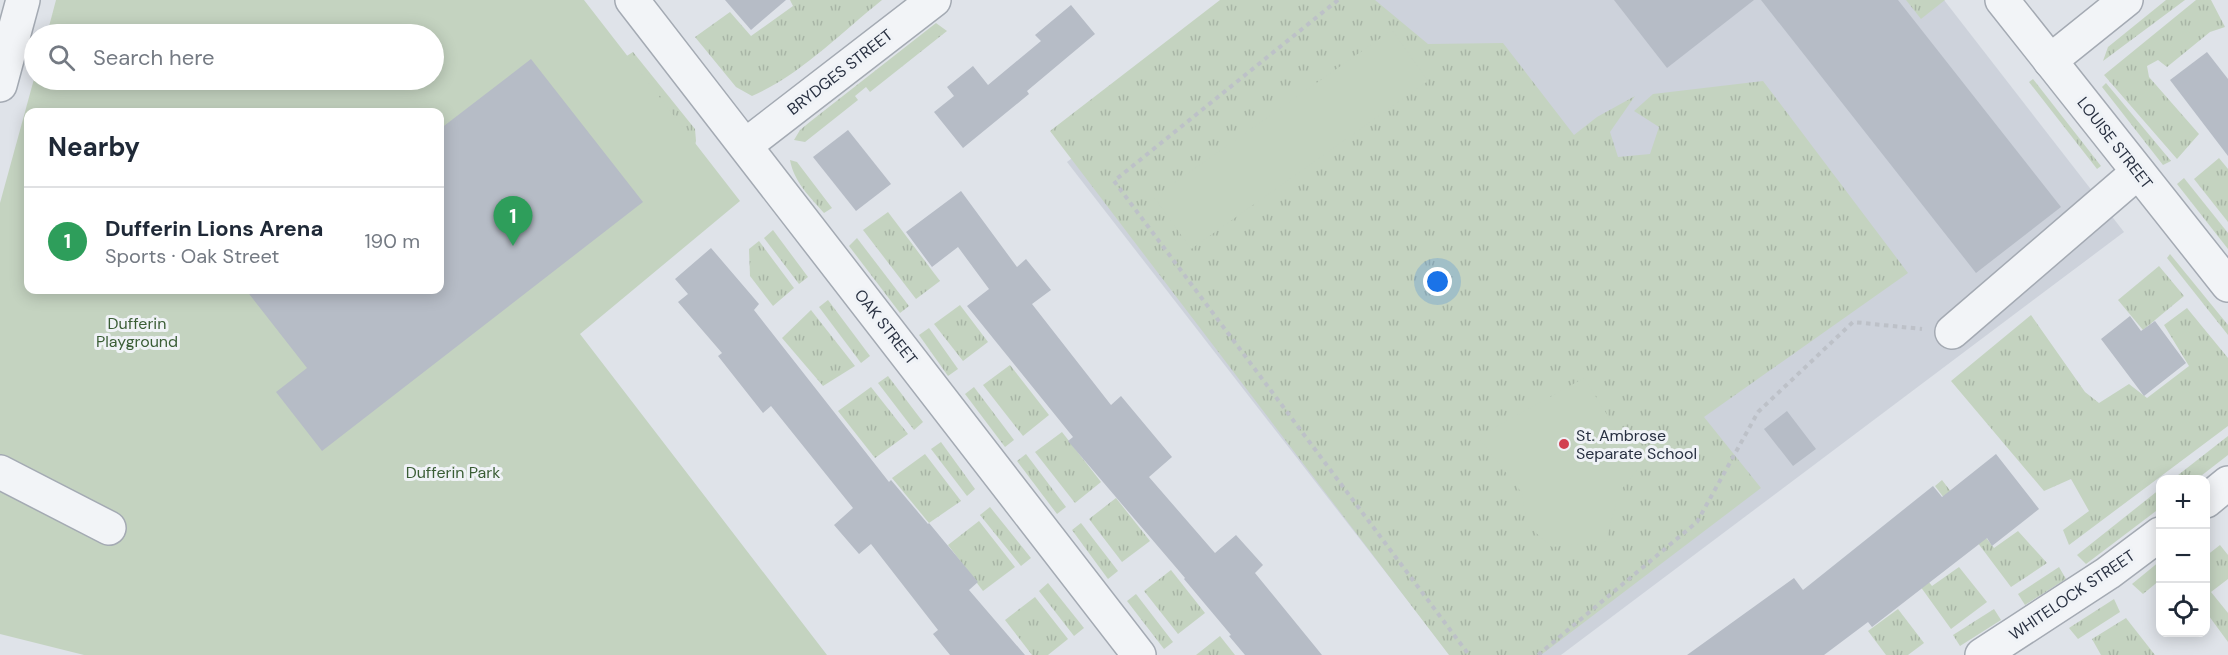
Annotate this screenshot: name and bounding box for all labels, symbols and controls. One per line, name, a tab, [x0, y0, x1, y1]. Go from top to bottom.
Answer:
search box	[24, 24, 444, 90]
street label: BRYDGES STREET	[783, 24, 897, 120]
icon: search	[45, 41, 78, 74]
text: Search here	[93, 43, 214, 72]
street label: LOUISE STREET	[2073, 93, 2157, 193]
text: Nearby	[48, 130, 140, 164]
pin: 1	[494, 196, 532, 246]
text: Dufferin Lions Arena	[105, 214, 323, 243]
text: 1	[64, 228, 71, 254]
text: 190 m	[364, 228, 420, 254]
text: Sports · Oak Street	[105, 243, 279, 269]
your location	[1423, 267, 1452, 296]
street label: OAK STREET	[850, 285, 922, 369]
park label: Dufferin Playground	[96, 313, 178, 352]
place label: St. Ambrose Separate School	[1576, 425, 1697, 464]
marker: St. Ambrose Separate School	[1557, 437, 1571, 451]
park label: Dufferin Park	[406, 462, 500, 483]
map controls	[2156, 475, 2210, 637]
button: +	[2156, 475, 2210, 529]
button: −	[2156, 529, 2210, 583]
street label: WHITELOCK STREET	[2005, 545, 2139, 645]
button: locate	[2156, 583, 2210, 637]

